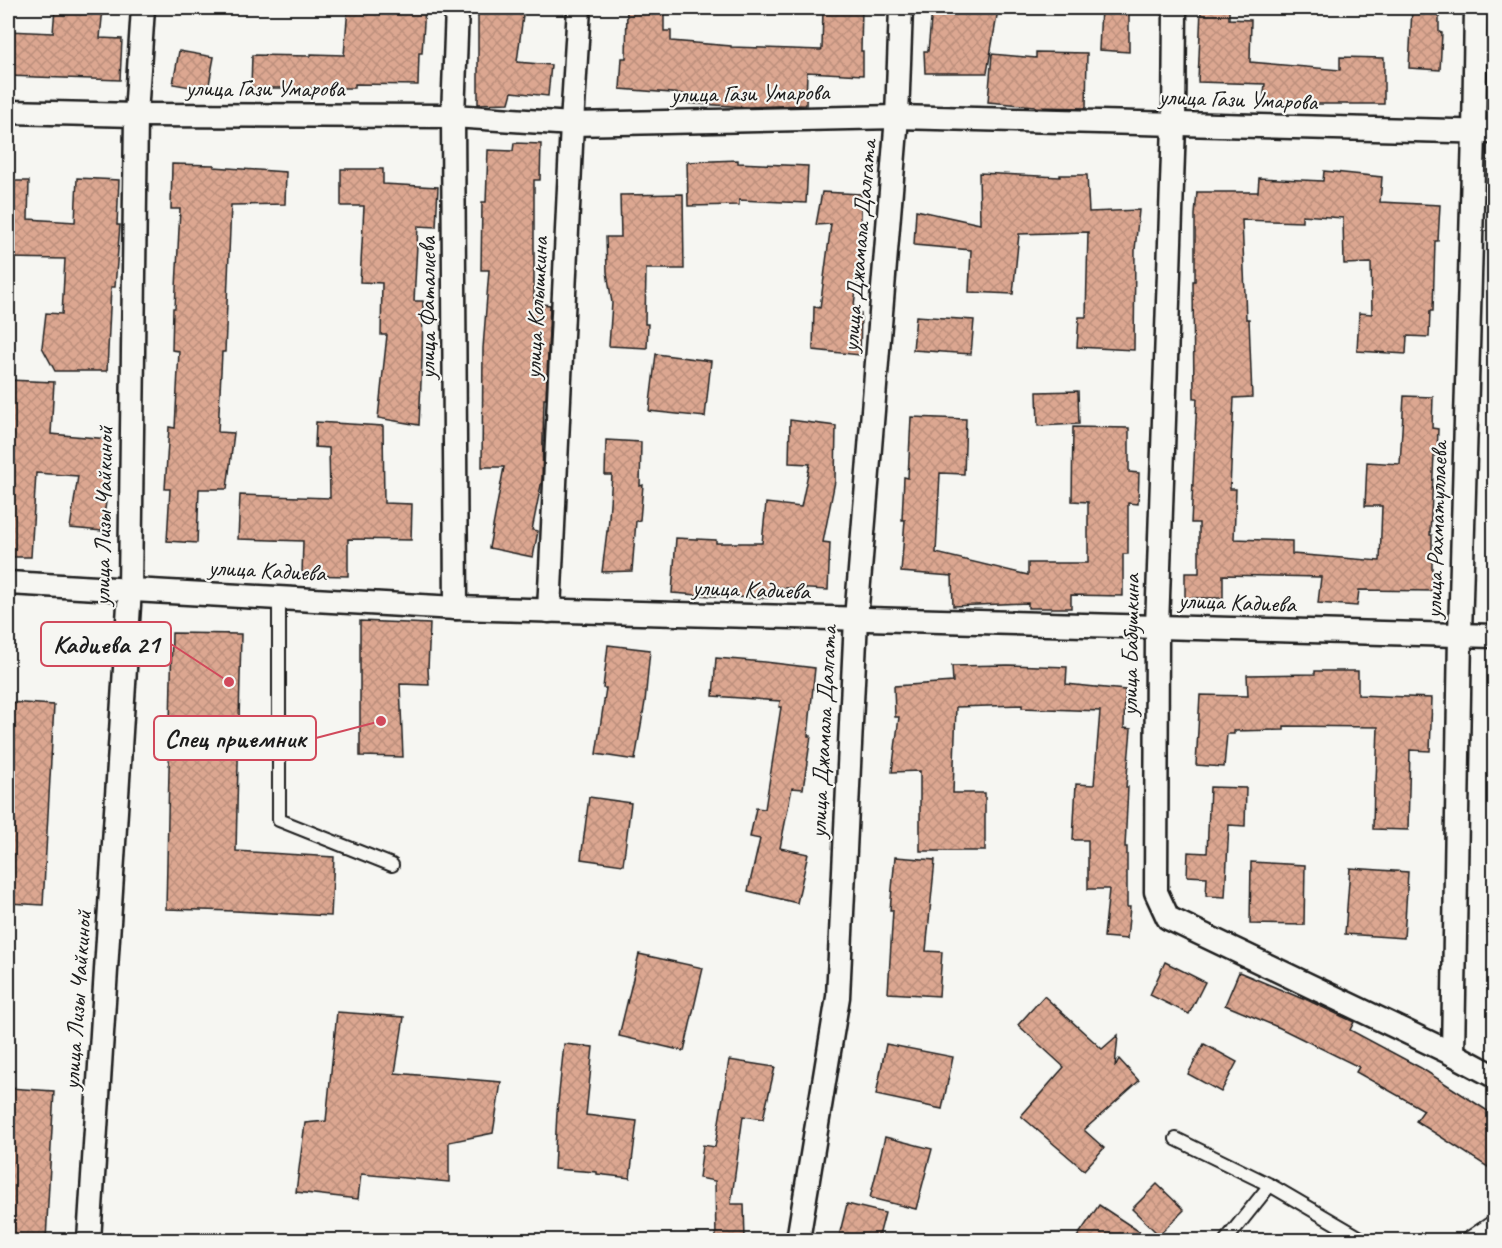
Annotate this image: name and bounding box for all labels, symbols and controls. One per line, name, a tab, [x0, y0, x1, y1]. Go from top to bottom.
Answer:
street label: улица Гази Умарова	[184, 73, 346, 103]
street label: улица Гази Умарова	[668, 77, 831, 109]
street label: улица Гази Умарова	[1156, 81, 1319, 117]
street label: улица Джамала Далгата	[835, 137, 883, 355]
street label: улица Фаталиева	[412, 235, 442, 381]
street label: улица Колышкина	[517, 235, 555, 382]
street label: улица Лизы Чайкиной	[86, 424, 120, 608]
street label: улица Рахматуллаева	[1418, 439, 1454, 621]
street label: улица Кадиева	[206, 552, 328, 588]
street label: улица Кадиева	[690, 572, 812, 606]
street label: улица Бабушкина	[1114, 572, 1146, 718]
street label: улица Кадиева	[1176, 585, 1298, 619]
callout: Кадиева 21	[41, 622, 171, 666]
street label: улица Джамала Далгата	[802, 623, 844, 841]
text: Кадиева 21	[53, 628, 162, 661]
callout: Спец приемник	[154, 716, 316, 760]
text: Спец приемник	[164, 722, 308, 755]
street label: улица Лизы Чайкиной	[56, 907, 98, 1093]

